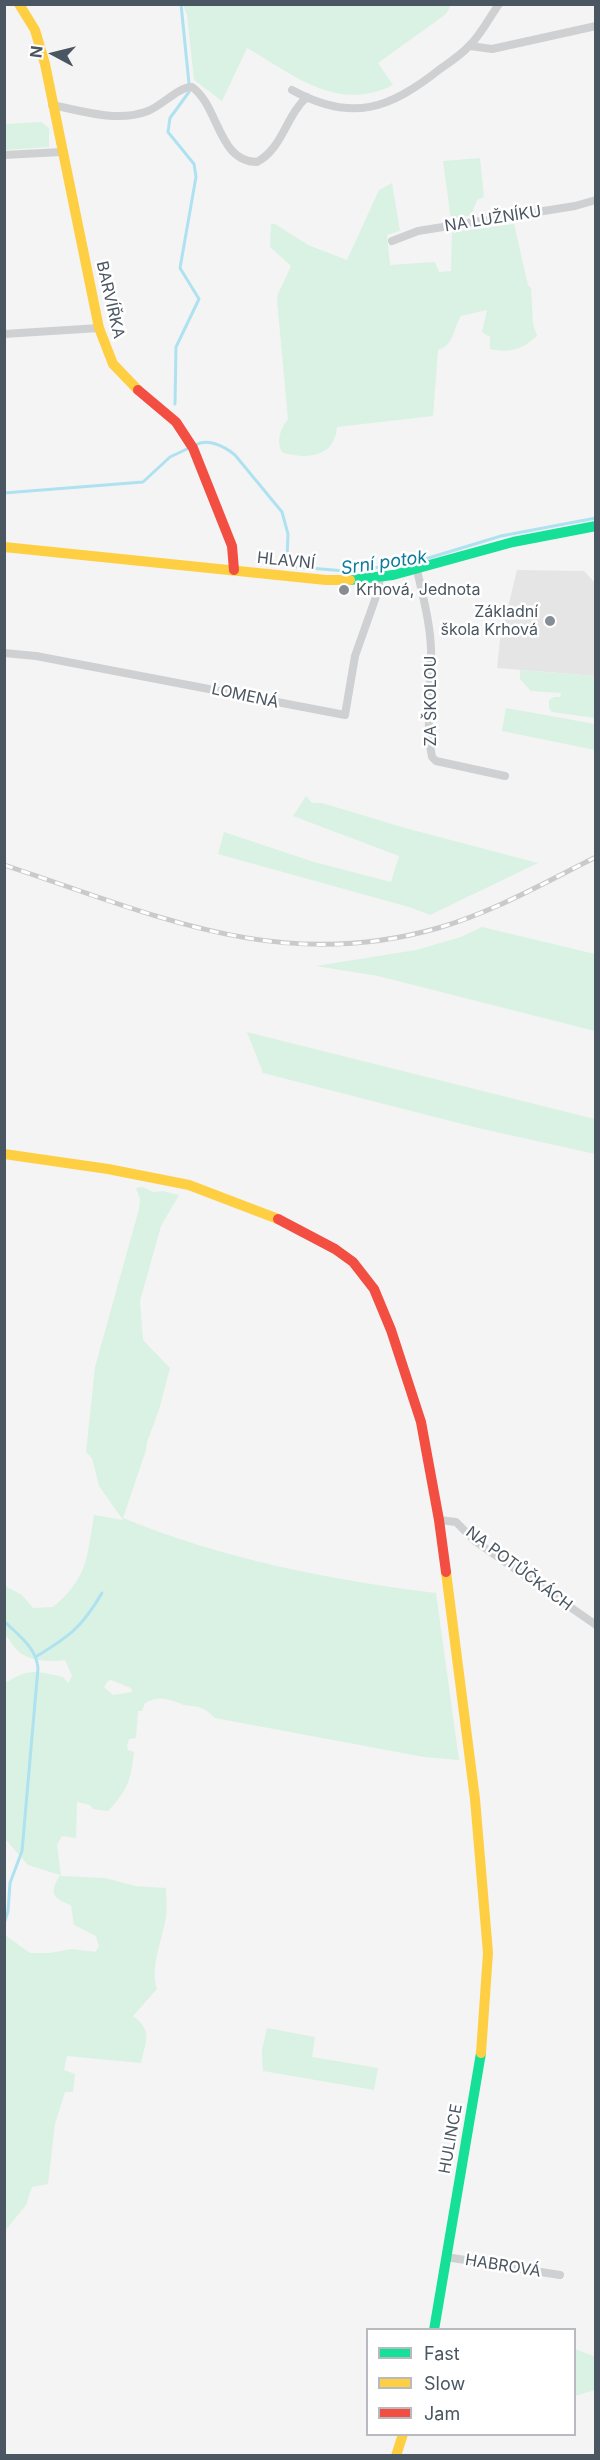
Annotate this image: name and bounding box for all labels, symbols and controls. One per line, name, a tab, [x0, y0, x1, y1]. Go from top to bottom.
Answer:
north arrow	[24, 24, 84, 84]
text: N	[25, 45, 47, 59]
street label: NA LUŽNÍKU	[443, 202, 543, 236]
street label: BARVÍŘKA	[92, 259, 128, 341]
water label: Srní potok	[339, 546, 429, 580]
street label: HLAVNÍ	[256, 548, 316, 574]
place label: Krhová, Jednota	[356, 580, 480, 600]
marker: Krhová, Jednota	[337, 583, 351, 597]
place label: Základní škola Krhová	[441, 602, 538, 640]
marker: Základní škola Krhová	[543, 614, 557, 628]
street label: ZA ŠKOLOU	[421, 655, 441, 747]
street label: LOMENÁ	[210, 680, 280, 712]
street label: NA POTŮČKÁCH	[462, 1523, 576, 1615]
street label: HULINCE	[435, 2103, 467, 2175]
street label: HABROVÁ	[464, 2251, 542, 2281]
legend	[366, 2328, 576, 2436]
text: Fast	[424, 2343, 460, 2364]
text: Slow	[424, 2373, 465, 2394]
text: Jam	[424, 2403, 460, 2424]

